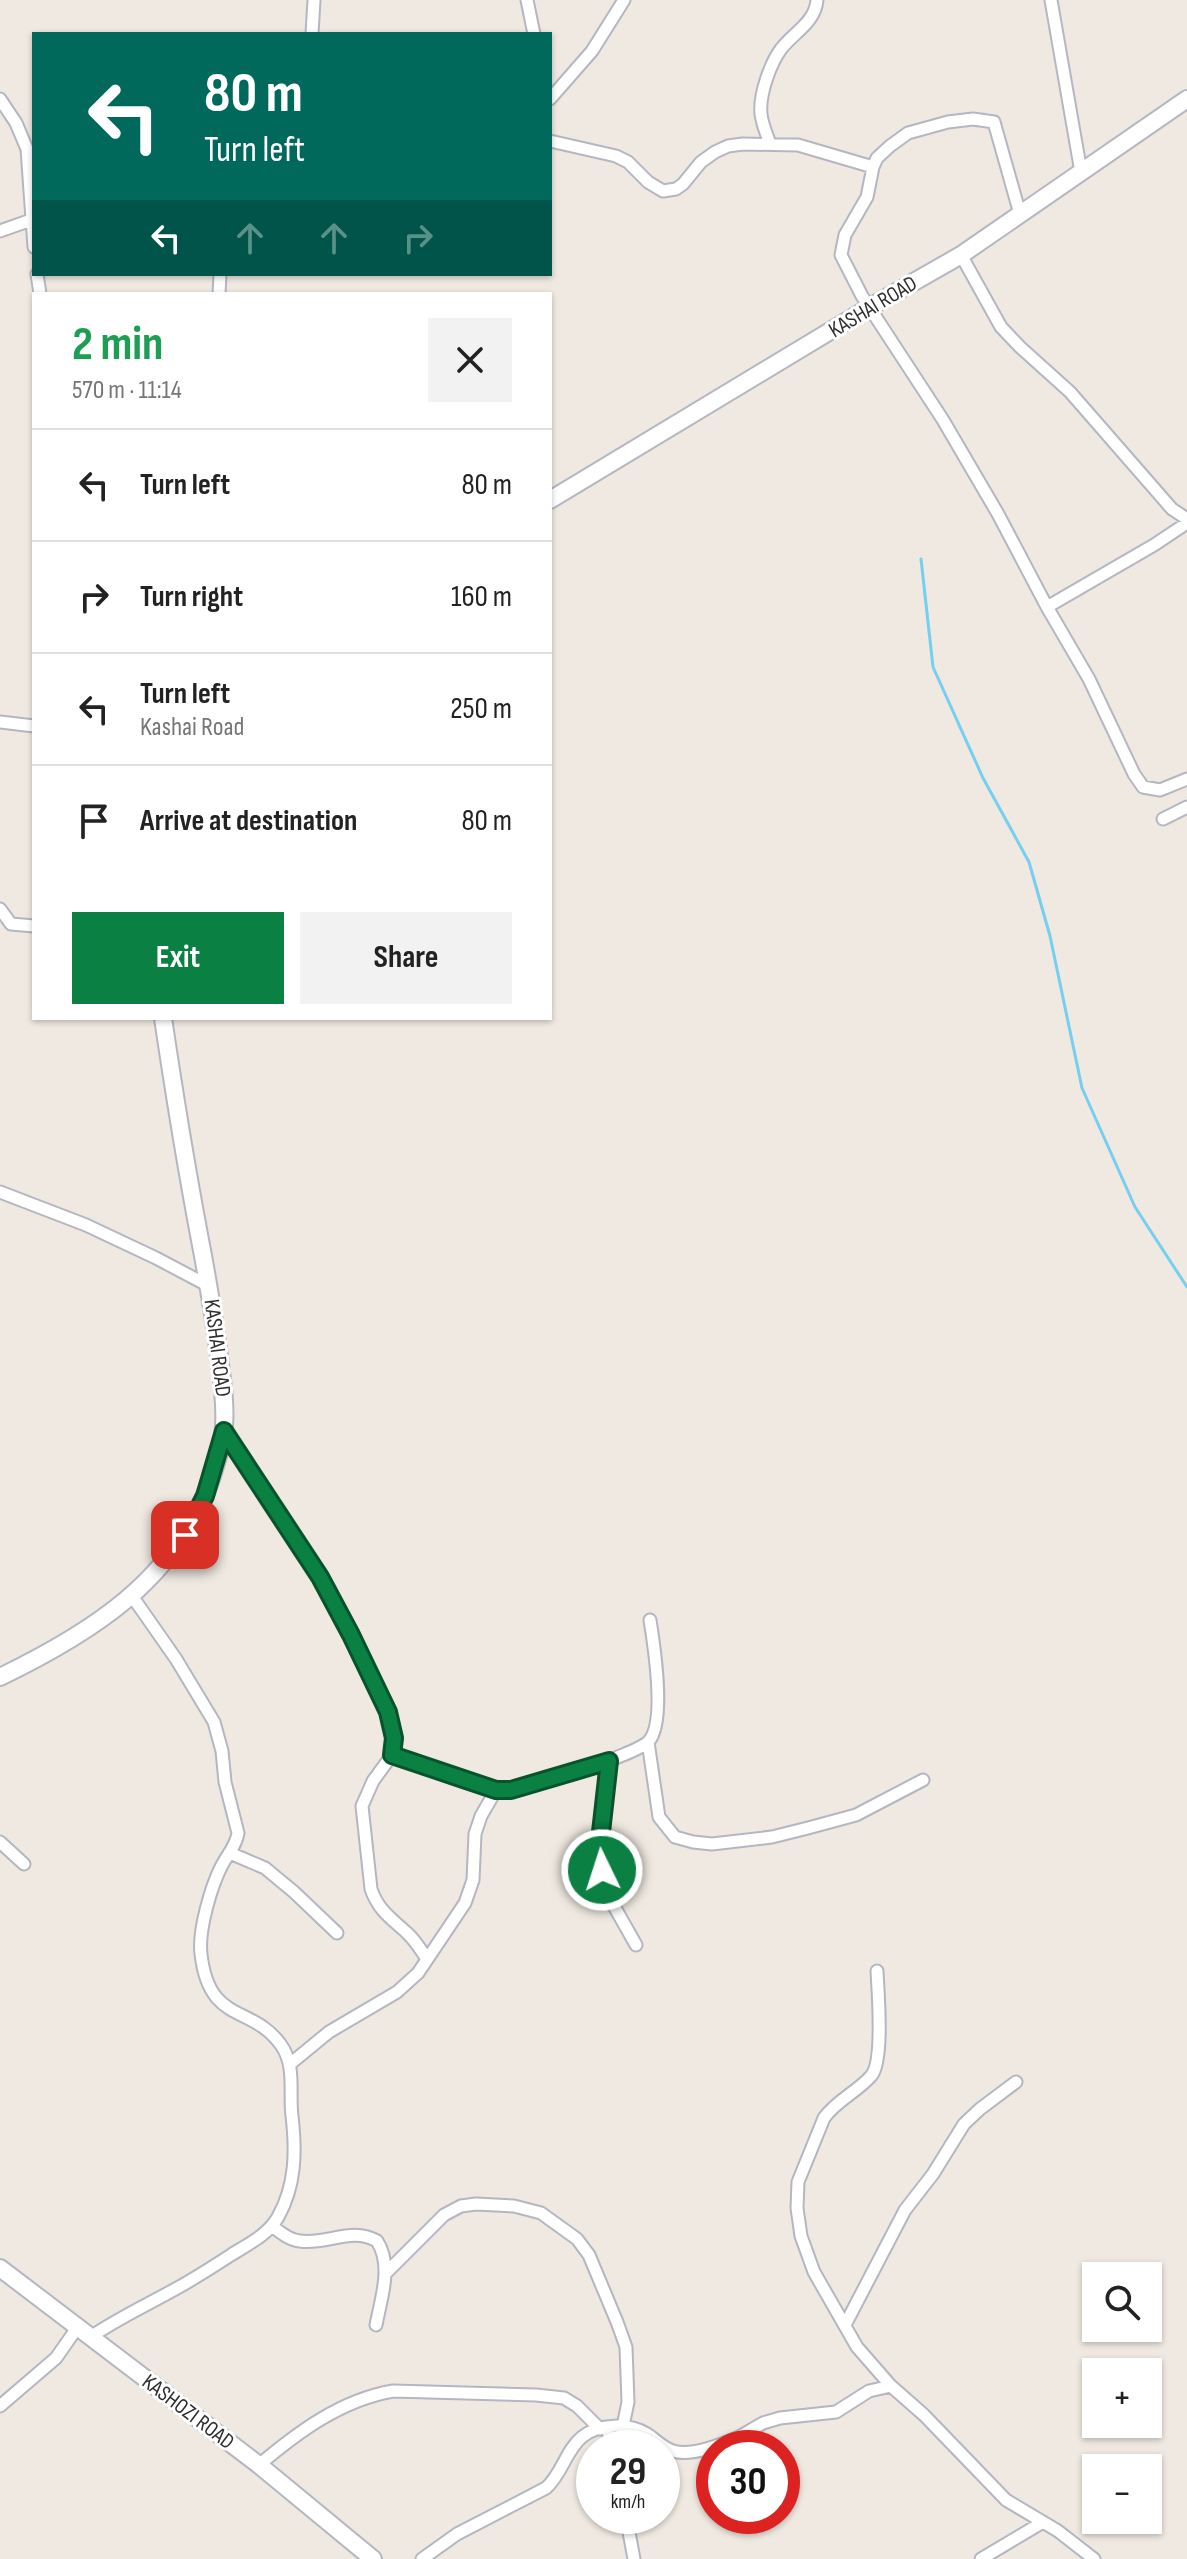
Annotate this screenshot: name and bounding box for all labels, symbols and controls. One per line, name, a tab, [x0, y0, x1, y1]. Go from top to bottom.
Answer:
text: 80 m	[204, 61, 303, 128]
icon: left	[72, 64, 176, 168]
text: Turn left	[204, 129, 305, 172]
icon: left	[144, 216, 188, 260]
icon: ahead	[228, 216, 272, 260]
icon: ahead	[312, 216, 356, 260]
icon: right	[396, 216, 440, 260]
street label: KASHAI ROAD	[824, 270, 922, 344]
text: 2 min	[72, 316, 163, 373]
button: close	[428, 318, 512, 402]
text: 570 m · 11:14	[72, 375, 182, 406]
icon: left	[72, 463, 116, 507]
text: Turn left	[140, 467, 230, 503]
text: 80 m	[461, 467, 512, 503]
icon: right	[72, 575, 116, 619]
text: Turn right	[140, 579, 243, 615]
text: 160 m	[451, 579, 512, 615]
text: Turn left	[140, 676, 230, 712]
icon: left	[72, 687, 116, 731]
text: 250 m	[450, 691, 512, 727]
text: Kashai Road	[140, 712, 244, 743]
icon: arrive	[72, 799, 116, 843]
text: Arrive at destination	[140, 803, 357, 839]
text: 80 m	[461, 803, 512, 839]
button: Exit	[72, 912, 284, 1004]
button: Share	[300, 912, 512, 1004]
street label: KASHAI ROAD	[198, 1298, 236, 1398]
pin	[151, 1501, 219, 1569]
icon: arrive	[163, 1513, 207, 1557]
position arrow	[560, 1828, 644, 1912]
map controls	[1082, 2262, 1162, 2534]
button: search	[1082, 2262, 1162, 2342]
button: +	[1082, 2358, 1162, 2438]
street label: KASHOZI ROAD	[136, 2368, 240, 2456]
speed limit sign: 30	[696, 2430, 800, 2534]
text: 29	[610, 2448, 646, 2496]
button: −	[1082, 2454, 1162, 2534]
text: km/h	[611, 2490, 645, 2514]

